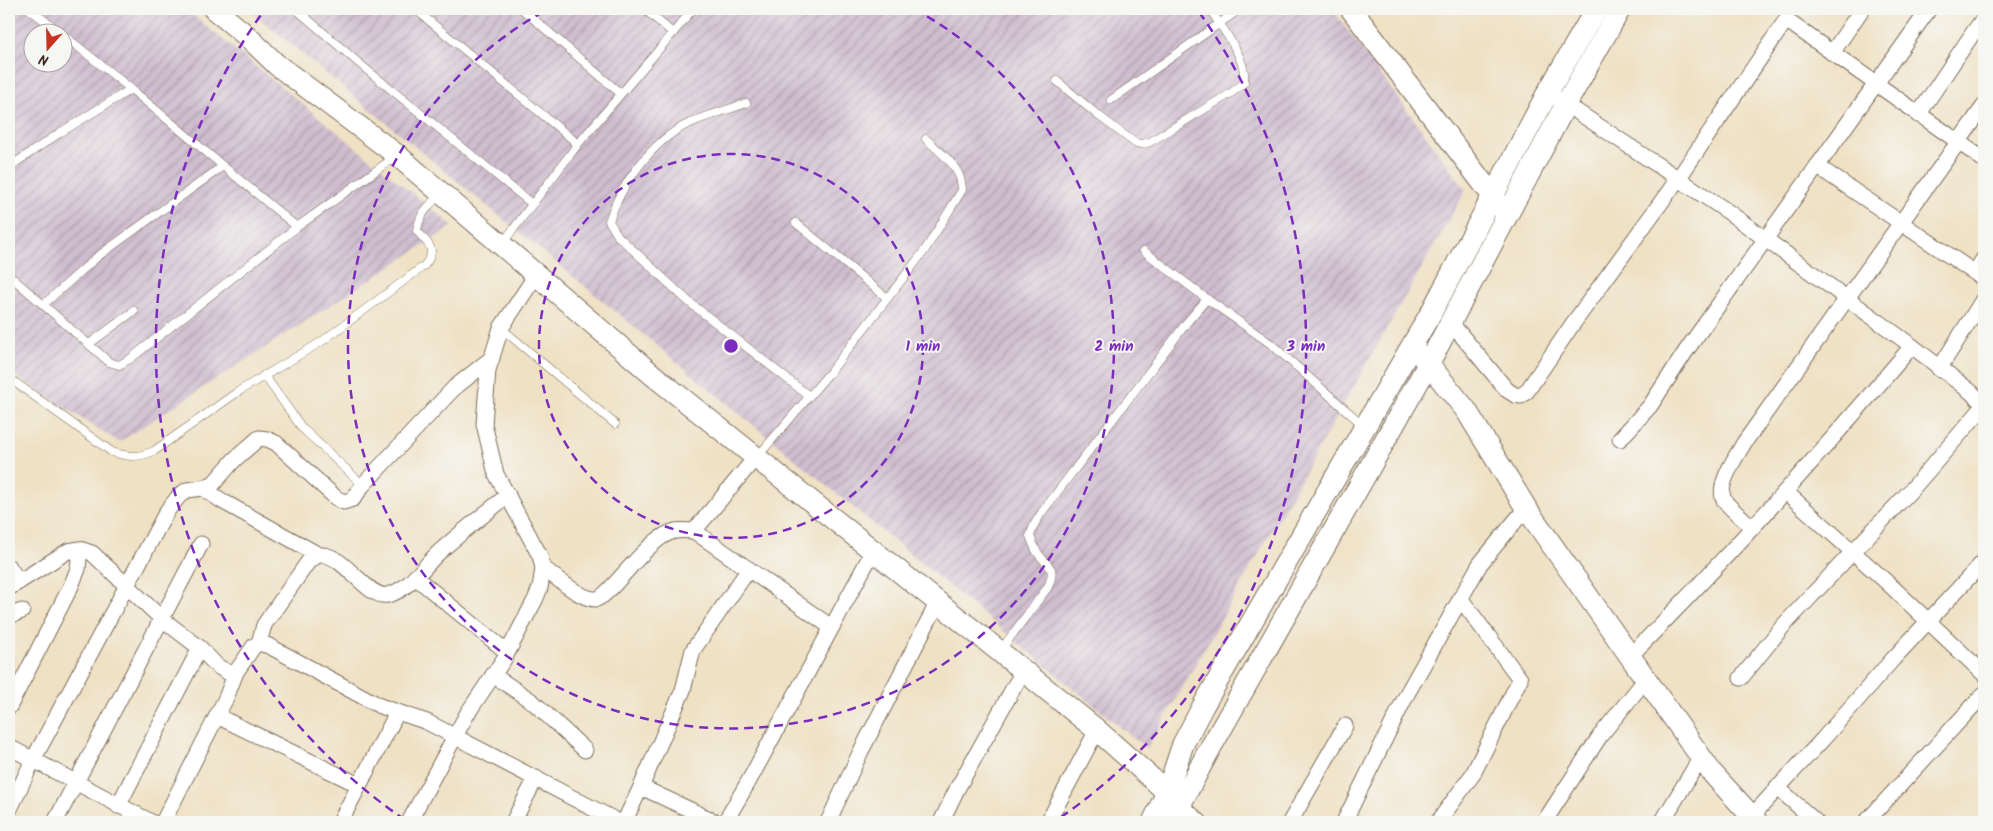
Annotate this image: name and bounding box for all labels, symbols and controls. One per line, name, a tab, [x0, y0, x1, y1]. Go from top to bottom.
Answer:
north arrow	[22, 22, 72, 72]
text: N	[36, 47, 52, 71]
text: 1 min	[906, 335, 940, 359]
text: 2 min	[1094, 335, 1134, 359]
text: 3 min	[1286, 335, 1325, 359]
centre of rings	[722, 337, 740, 355]

